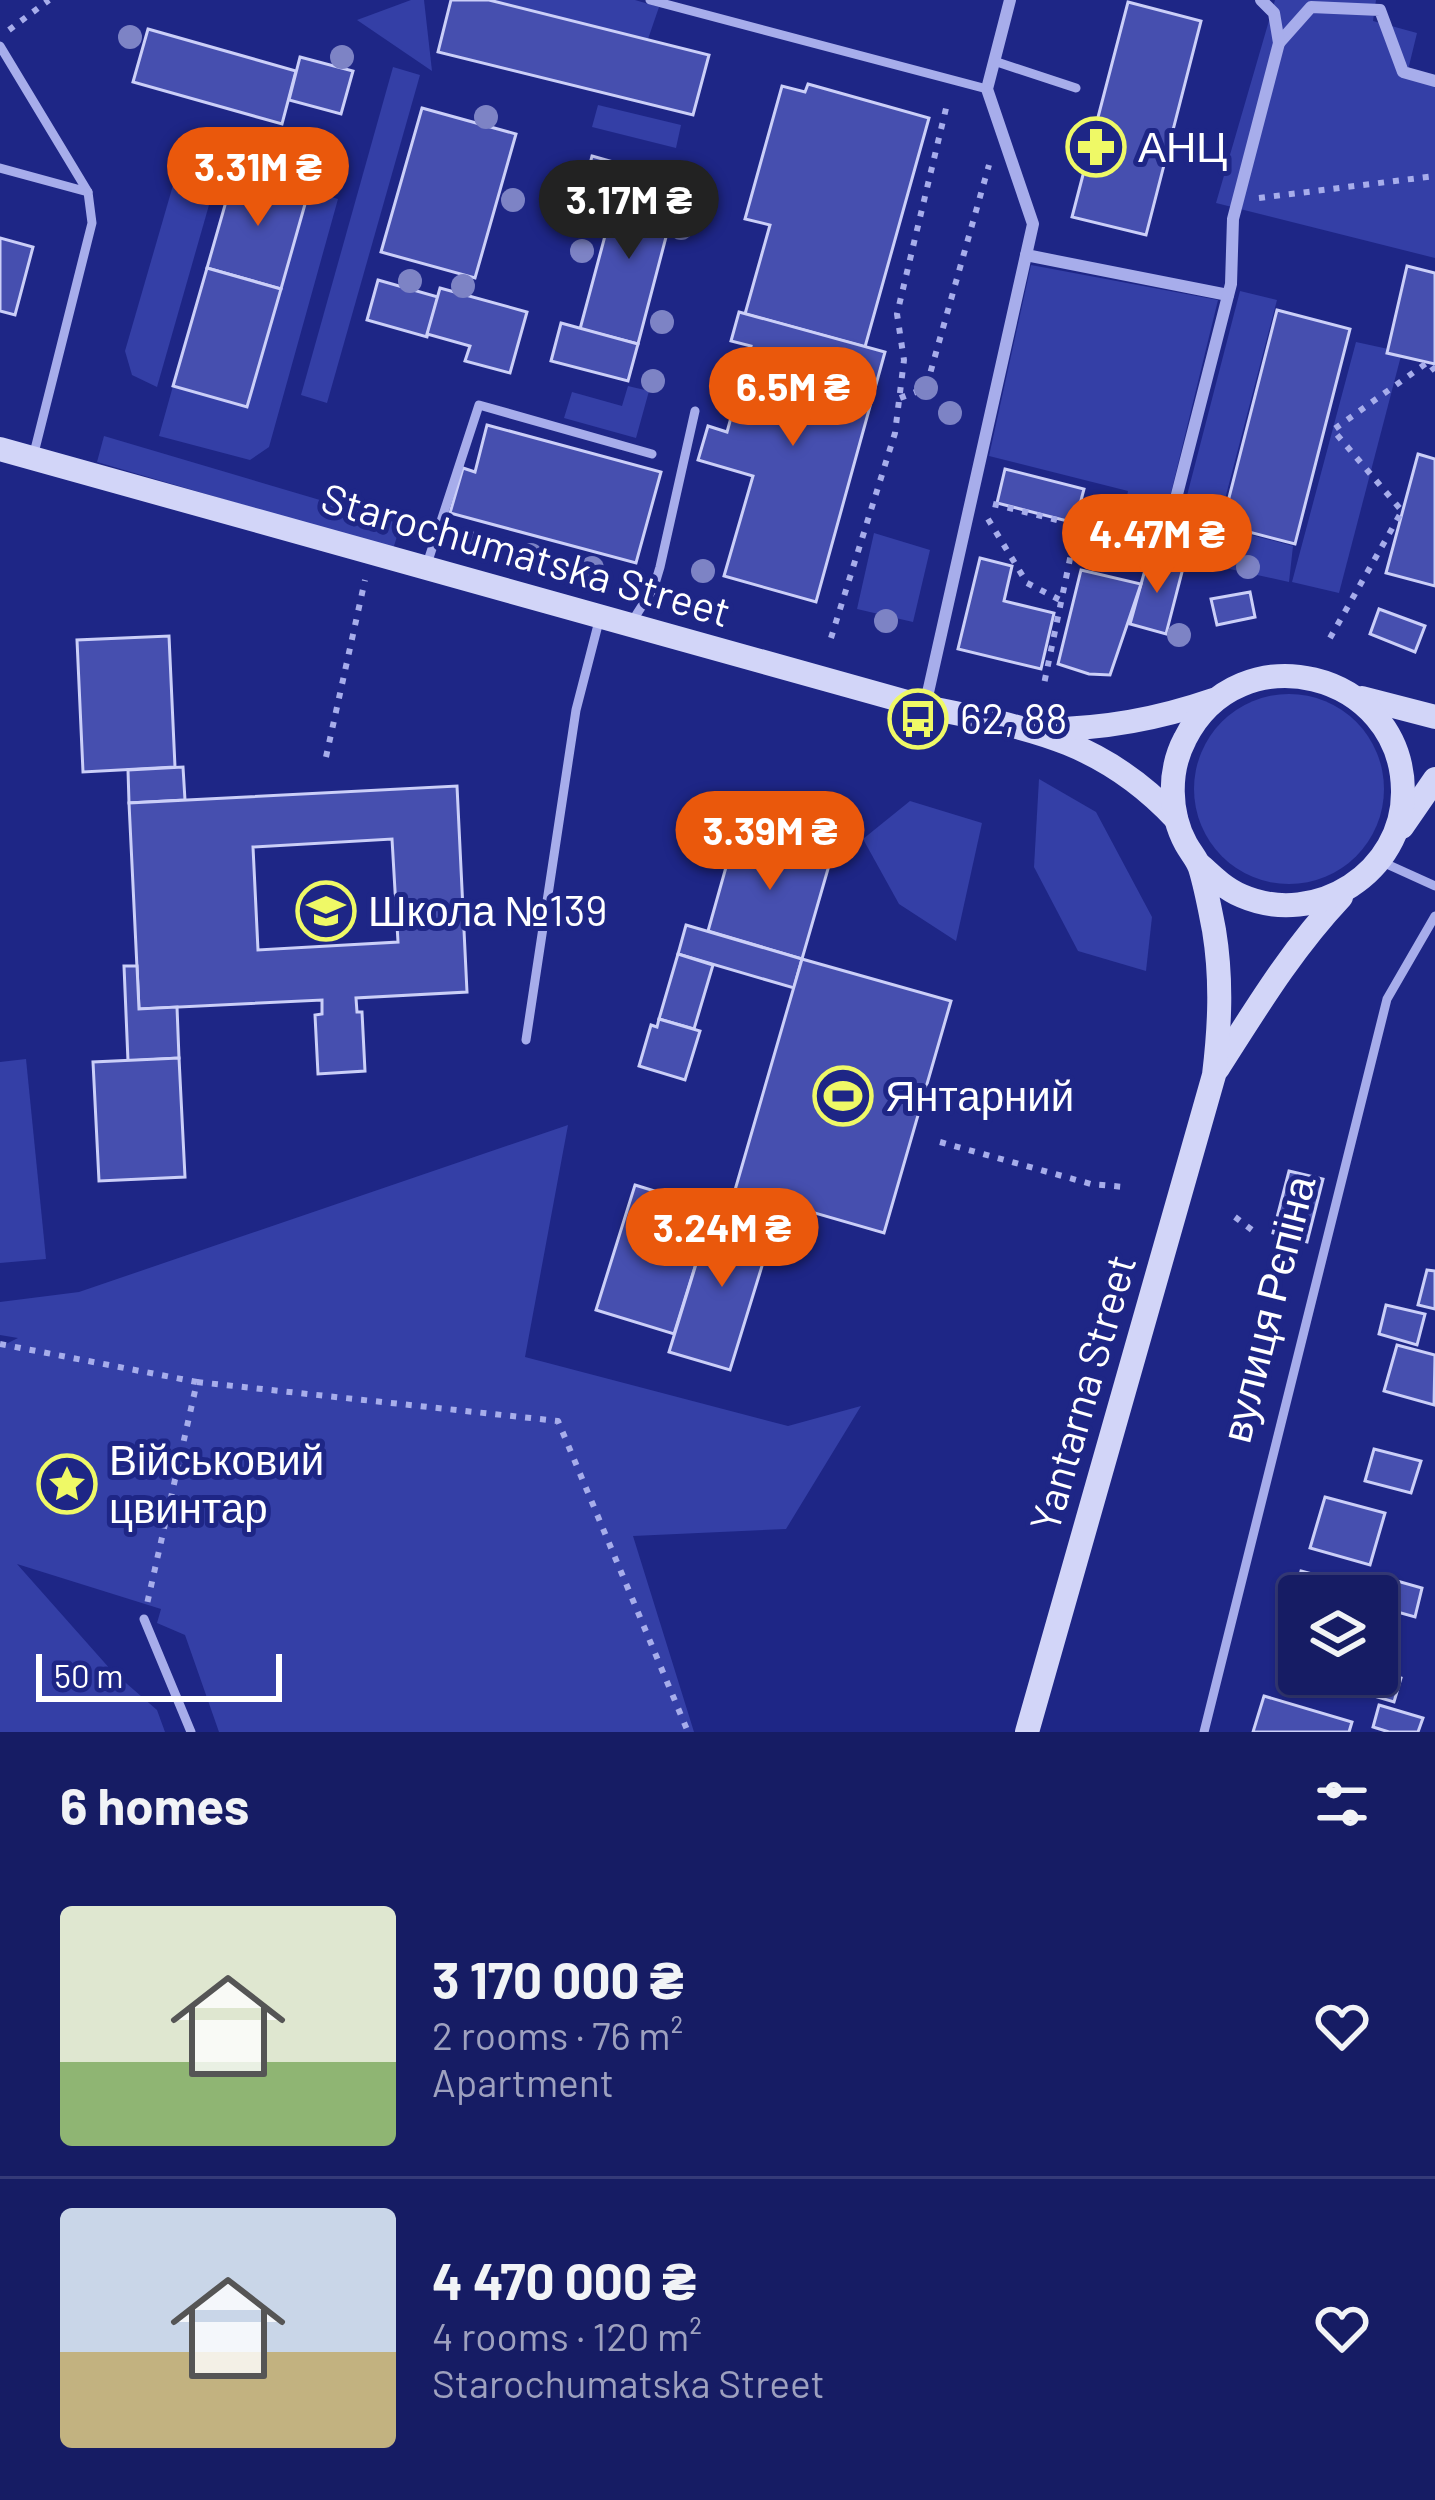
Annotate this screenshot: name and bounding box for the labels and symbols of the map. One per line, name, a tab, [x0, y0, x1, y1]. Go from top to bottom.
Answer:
pharmacy icon: АНЦ	[1065, 116, 1127, 178]
place label: АНЦ	[1138, 120, 1227, 171]
pin: 3.31M ₴	[147, 127, 369, 229]
pin: 3.17M ₴	[518, 160, 740, 262]
pin: 6.5M ₴	[695, 347, 891, 449]
street label: Starochumatska Street	[316, 471, 737, 635]
pin: 4.47M ₴	[1046, 494, 1268, 596]
bus stop icon: 62, 88	[887, 688, 949, 750]
place label: 62, 88	[960, 692, 1067, 742]
pin: 3.39M ₴	[659, 791, 881, 893]
school or university icon: Школа №139	[295, 880, 357, 942]
place label: Школа №139	[368, 884, 607, 934]
sports icon: Янтарний	[812, 1065, 874, 1127]
place label: Янтарний	[885, 1069, 1074, 1120]
street label: вулиця Рєпіна	[1209, 1170, 1324, 1447]
pin: 3.24M ₴	[611, 1188, 833, 1290]
street label: Yantarna Street	[1018, 1248, 1144, 1536]
place label: Військовий цвинтар	[109, 1433, 324, 1532]
place icon: Військовий цвинтар	[36, 1453, 98, 1515]
scale bar	[36, 1648, 282, 1701]

